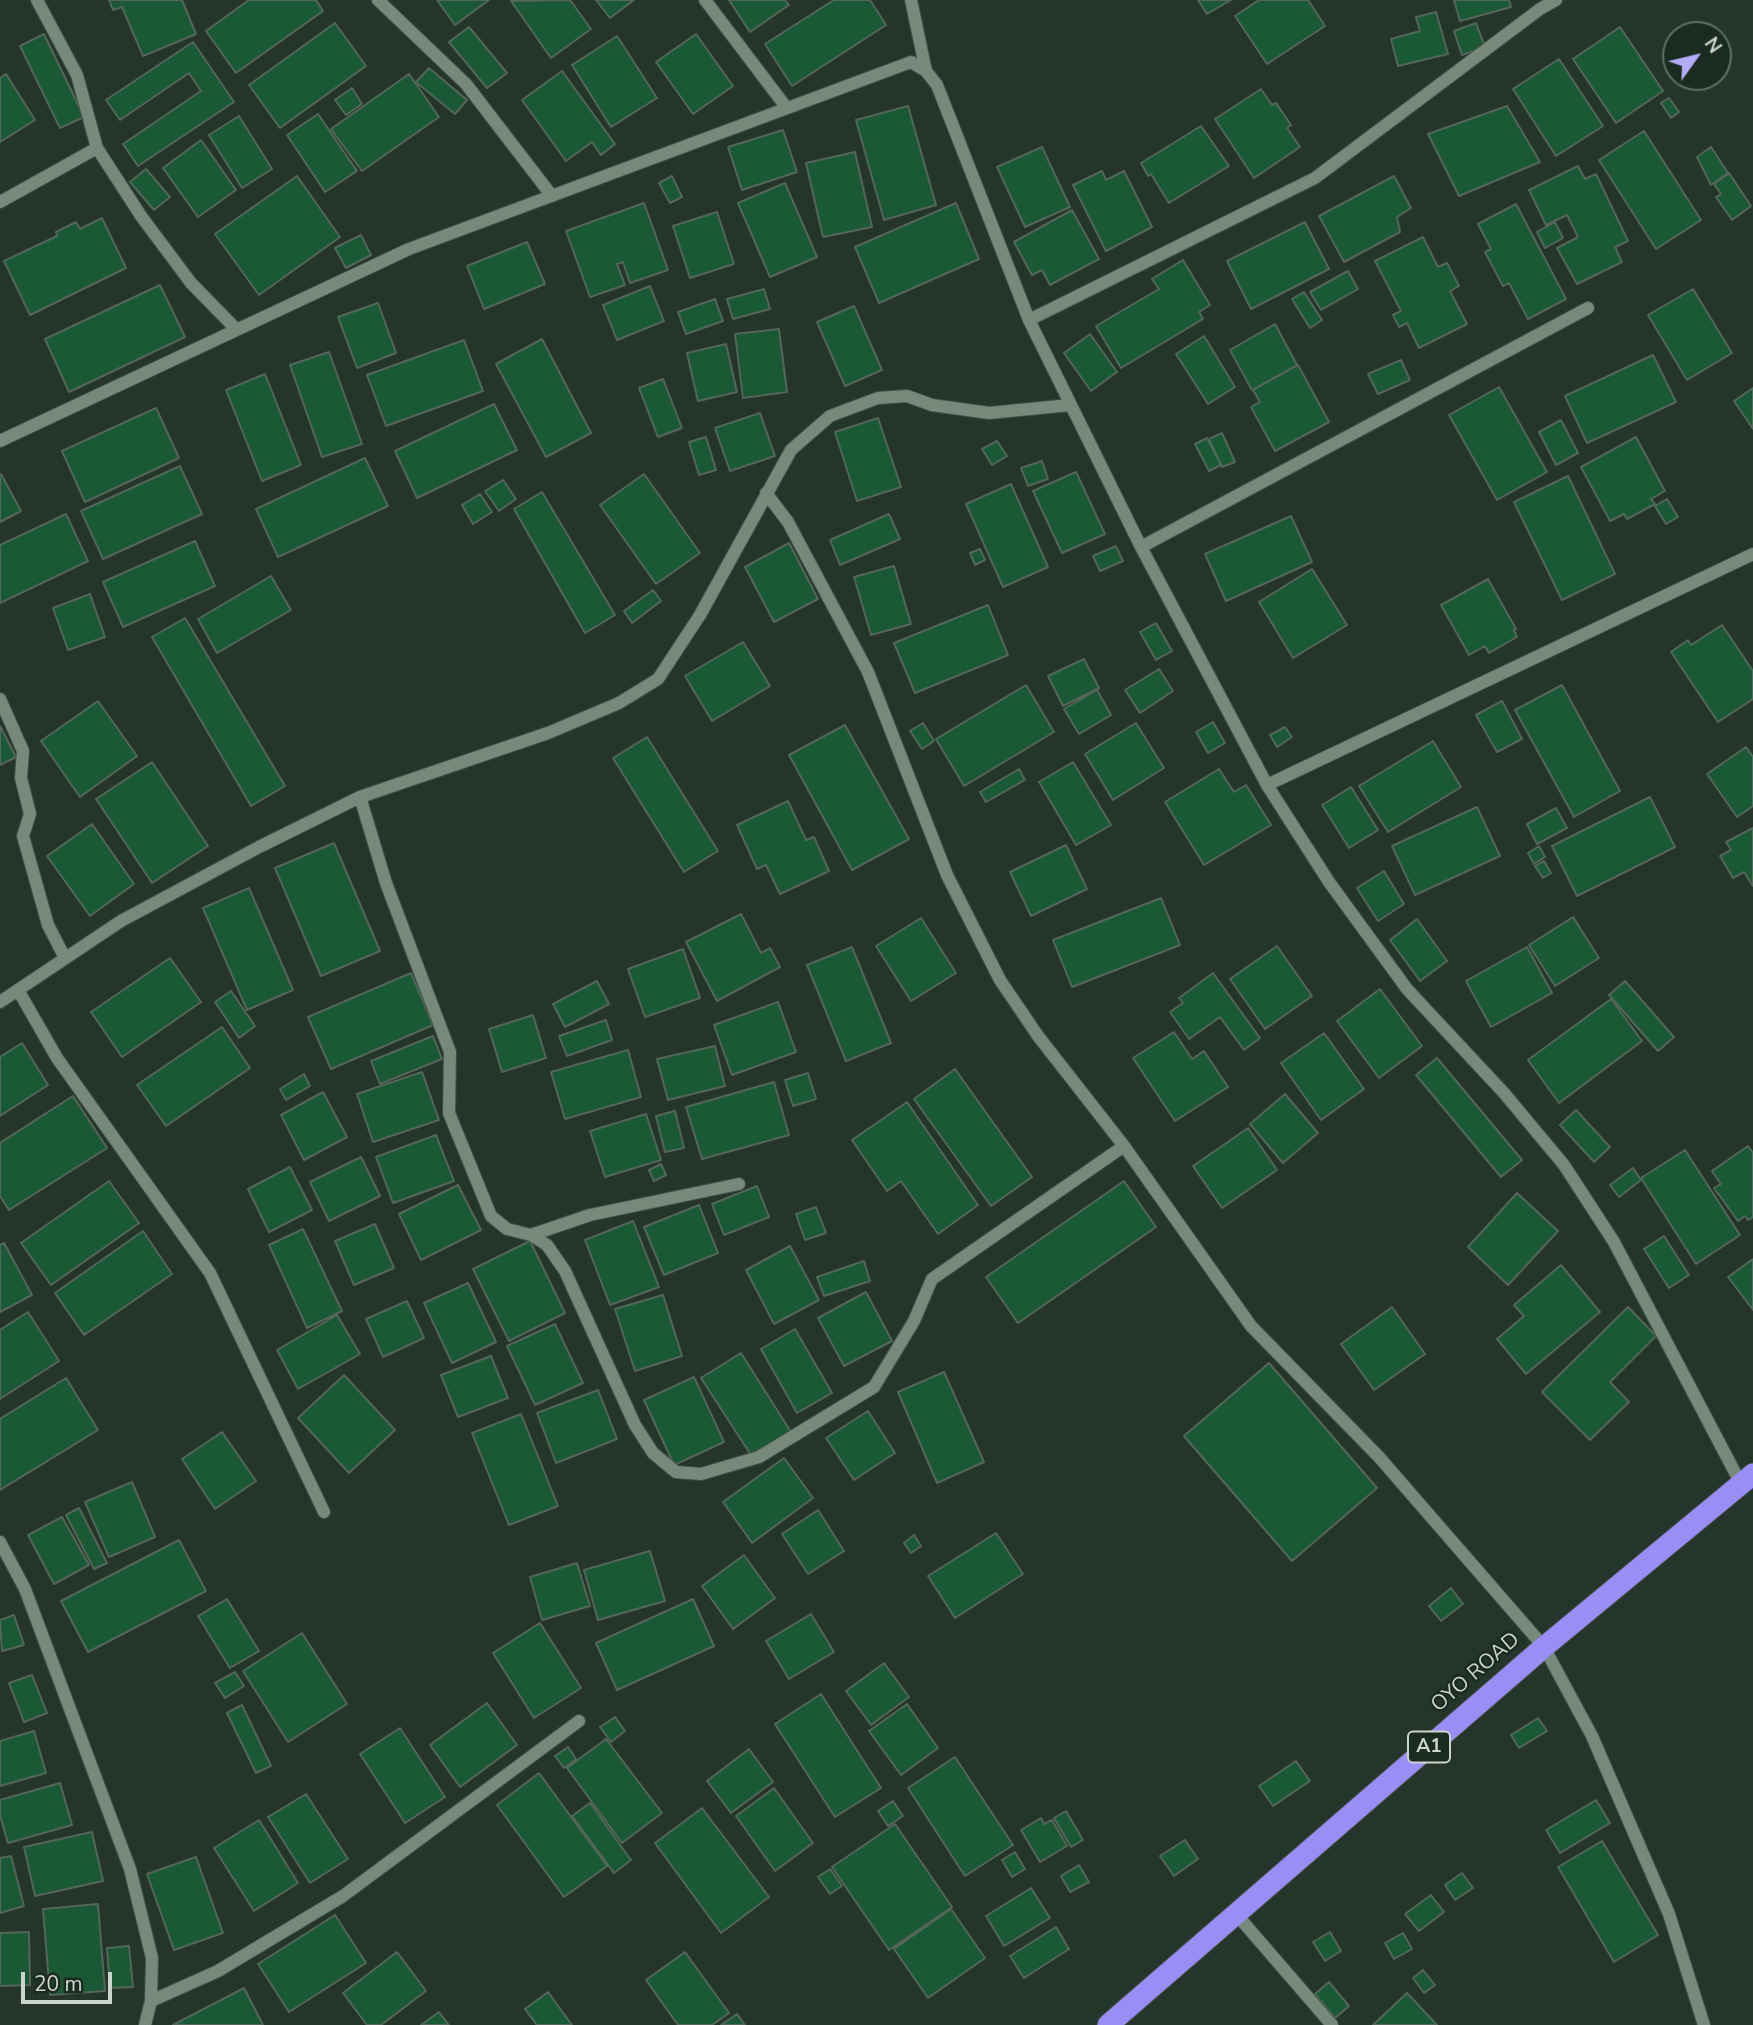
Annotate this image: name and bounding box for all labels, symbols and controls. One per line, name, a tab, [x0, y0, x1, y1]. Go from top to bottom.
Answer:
north arrow	[1662, 21, 1732, 91]
text: N	[1698, 32, 1728, 59]
street label: OYO ROAD	[1427, 1628, 1525, 1718]
road number: A1	[1408, 1732, 1450, 1763]
scale bar	[24, 1958, 116, 2002]
text: 20 m	[34, 1970, 83, 1998]

